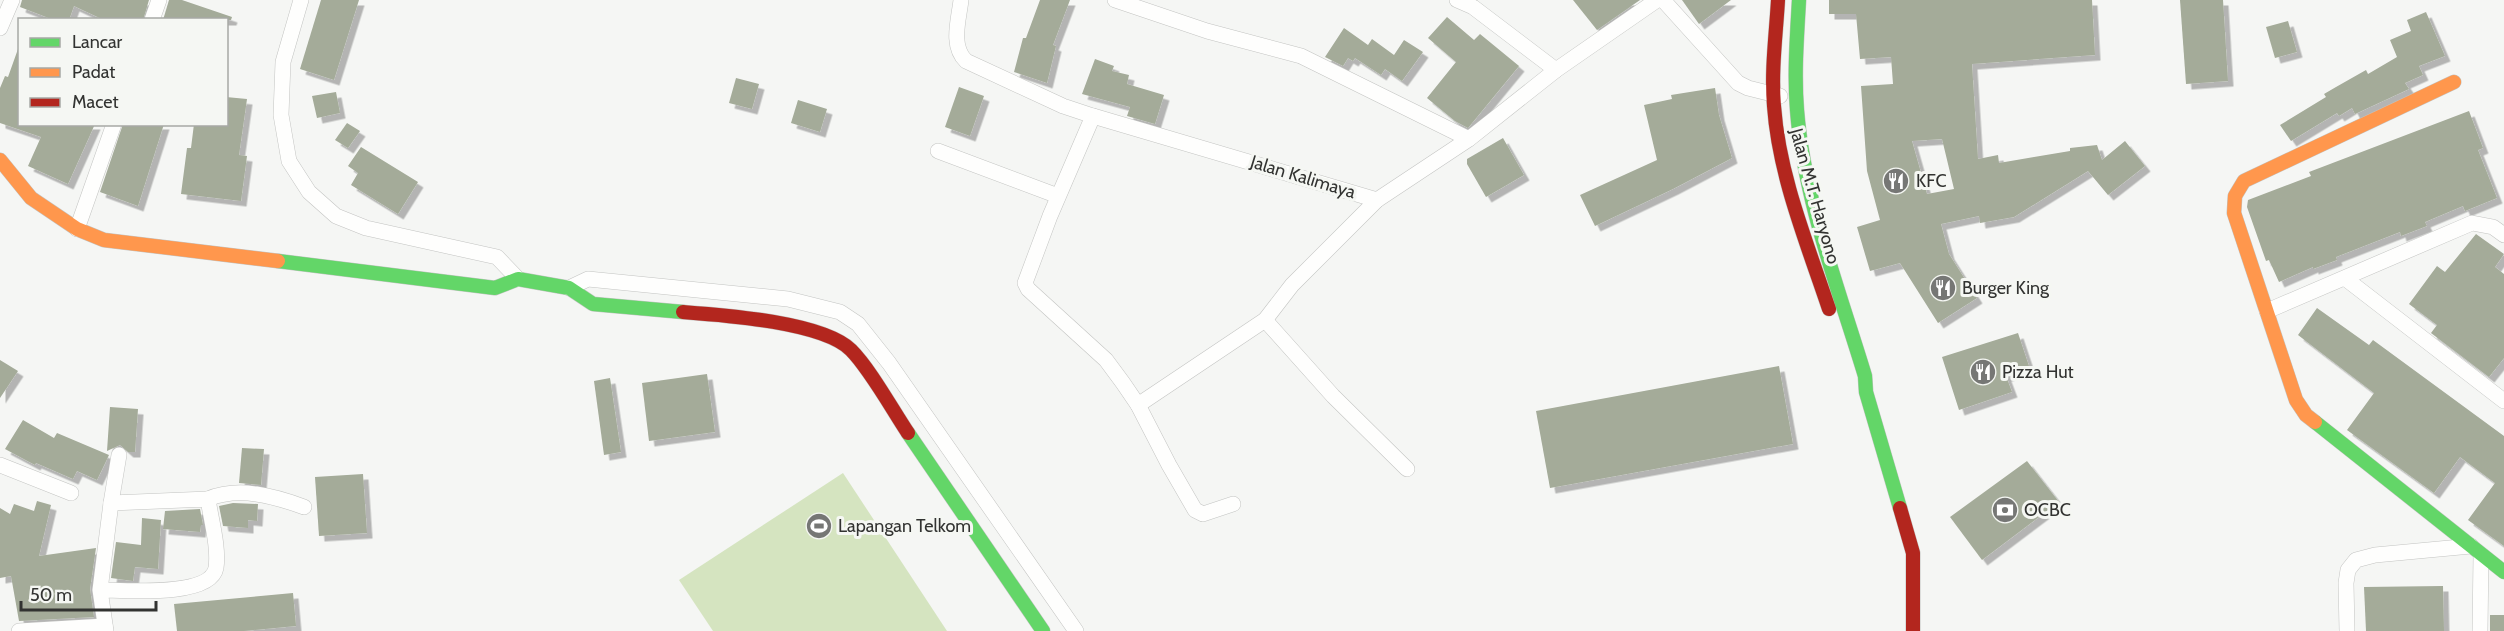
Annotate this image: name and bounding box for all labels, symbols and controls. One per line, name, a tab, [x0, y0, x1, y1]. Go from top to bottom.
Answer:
legend	[18, 18, 228, 126]
text: Lancar	[72, 31, 123, 53]
text: Padat	[72, 61, 115, 83]
text: Macet	[72, 91, 118, 113]
street label: Jalan M.T. Haryono	[1785, 125, 1845, 266]
street label: Jalan Kalimaya	[1247, 150, 1358, 204]
restaurant icon: KFC	[1881, 166, 1911, 196]
place label: KFC	[1916, 170, 1947, 192]
restaurant icon: Burger King	[1928, 273, 1958, 303]
place label: Burger King	[1962, 277, 2050, 299]
restaurant icon: Pizza Hut	[1968, 357, 1998, 387]
place label: Pizza Hut	[2002, 361, 2074, 383]
bank icon: OCBC	[1990, 495, 2020, 525]
place label: OCBC	[2024, 499, 2071, 521]
sports icon: Lapangan Telkom	[804, 511, 834, 541]
place label: Lapangan Telkom	[838, 515, 971, 537]
scale bar	[21, 574, 156, 612]
text: 50 m	[30, 584, 72, 606]

